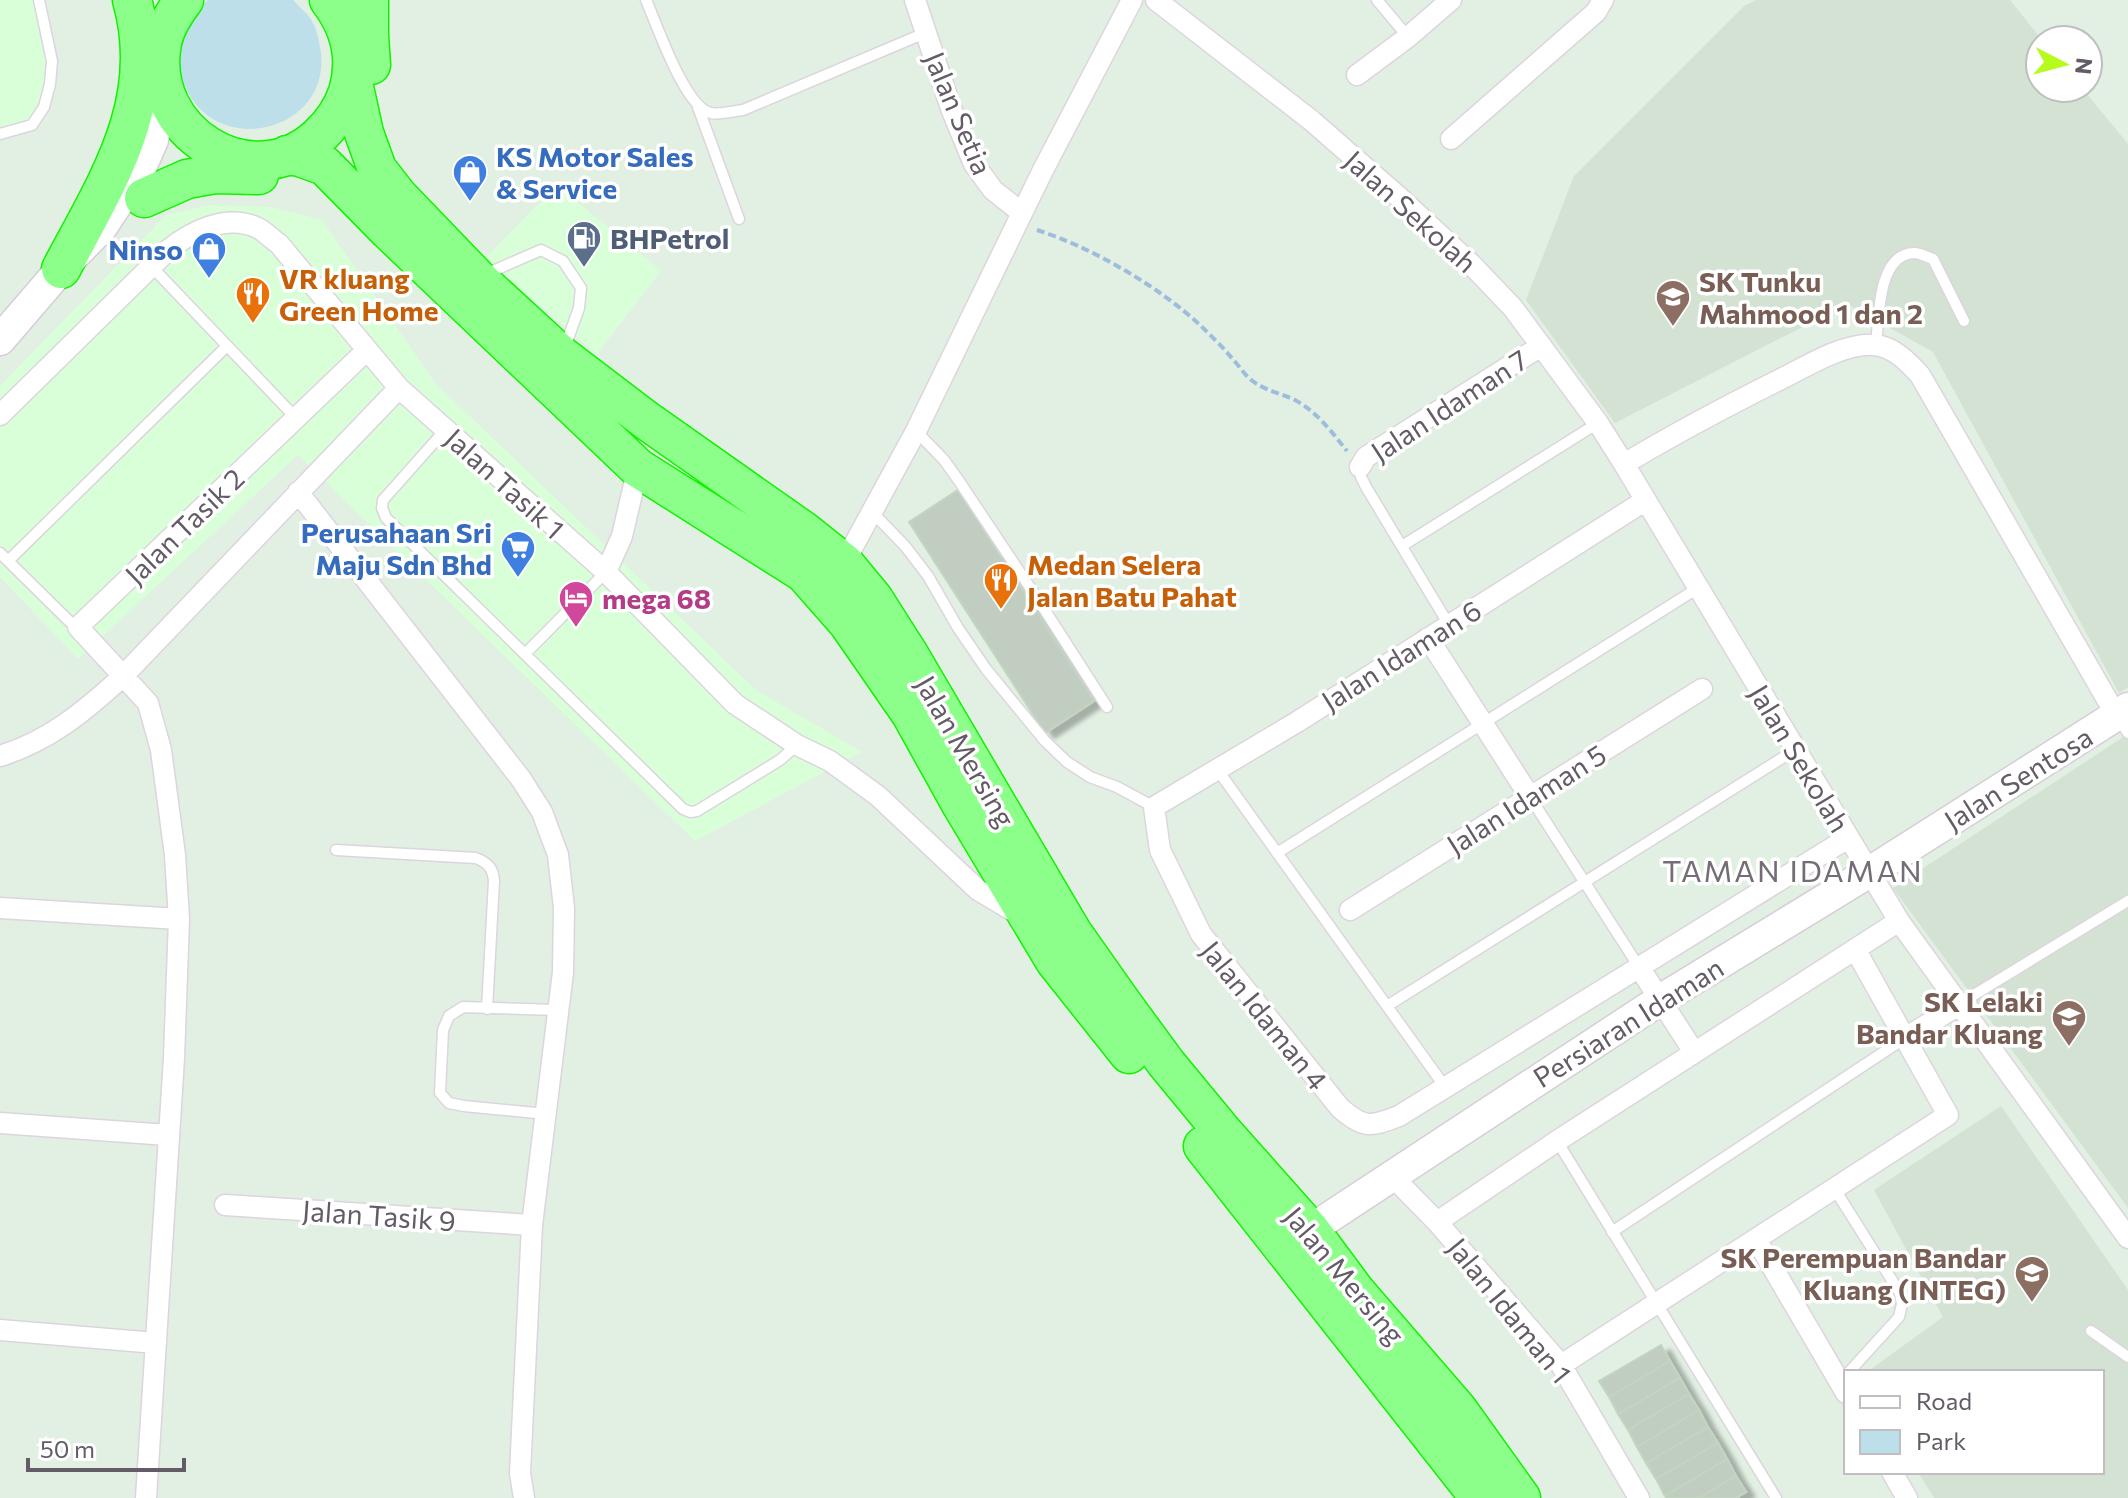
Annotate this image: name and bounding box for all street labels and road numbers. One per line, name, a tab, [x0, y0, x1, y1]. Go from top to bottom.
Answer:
street label: Jalan Setia	[918, 46, 1000, 180]
street label: Jalan Sekolah	[1338, 143, 1484, 279]
street label: Jalan Idaman 7	[1364, 342, 1534, 468]
street label: Jalan Tasik 1	[438, 421, 572, 545]
street label: Jalan Tasik 2	[117, 461, 251, 591]
street label: Jalan Idaman 6	[1315, 592, 1487, 718]
street label: Jalan Mersing	[909, 669, 1023, 833]
street label: Jalan Sekolah	[1743, 678, 1857, 838]
street label: Jalan Sentosa	[1938, 719, 2098, 837]
street label: Jalan Idaman 5	[1440, 737, 1612, 861]
street label: Jalan Idaman 4	[1195, 934, 1336, 1097]
street label: Persiaran Idaman	[1527, 950, 1729, 1094]
street label: Jalan Tasik 9	[301, 1193, 457, 1237]
street label: Jalan Mersing	[1278, 1199, 1412, 1351]
street label: Jalan Idaman 1	[1441, 1231, 1579, 1389]

